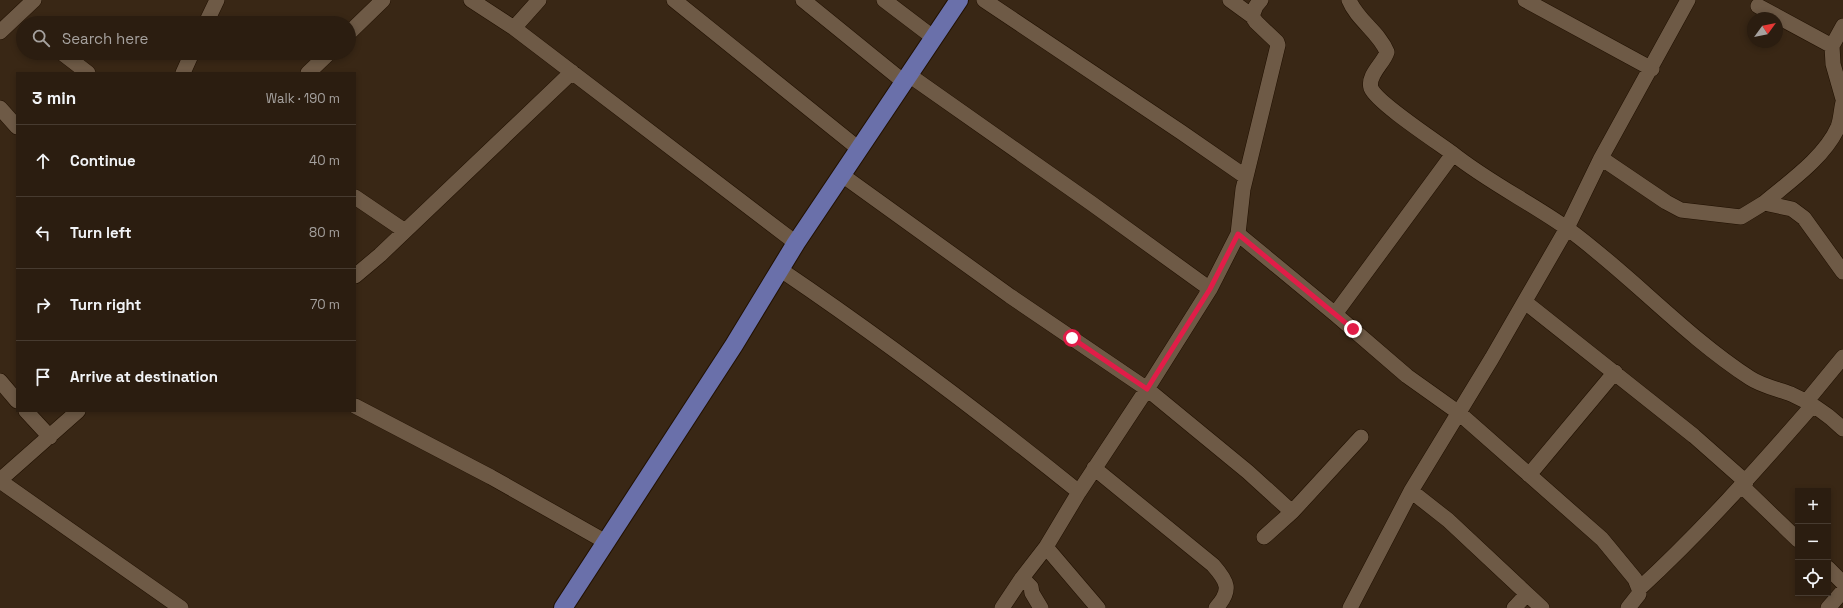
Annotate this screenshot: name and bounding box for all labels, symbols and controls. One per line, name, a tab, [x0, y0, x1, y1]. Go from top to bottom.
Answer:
north arrow	[1747, 12, 1783, 48]
search box	[16, 16, 356, 60]
icon: search	[30, 27, 52, 49]
text: Search here	[62, 29, 148, 48]
text: 3 min	[32, 87, 76, 109]
text: Walk · 190 m	[266, 90, 340, 107]
icon: ahead	[32, 150, 54, 172]
text: Continue	[70, 151, 136, 170]
text: 40 m	[309, 152, 340, 169]
icon: left	[32, 222, 54, 244]
text: Turn left	[70, 223, 132, 242]
text: 80 m	[309, 224, 340, 241]
icon: right	[32, 294, 54, 316]
text: Turn right	[70, 295, 141, 314]
text: 70 m	[310, 296, 340, 313]
route end	[1344, 320, 1362, 338]
route start	[1063, 329, 1081, 347]
icon: arrive	[32, 366, 54, 388]
text: Arrive at destination	[70, 367, 218, 386]
map controls	[1795, 488, 1831, 596]
button: +	[1795, 488, 1831, 524]
button: −	[1795, 524, 1831, 560]
button: locate	[1795, 560, 1831, 596]

